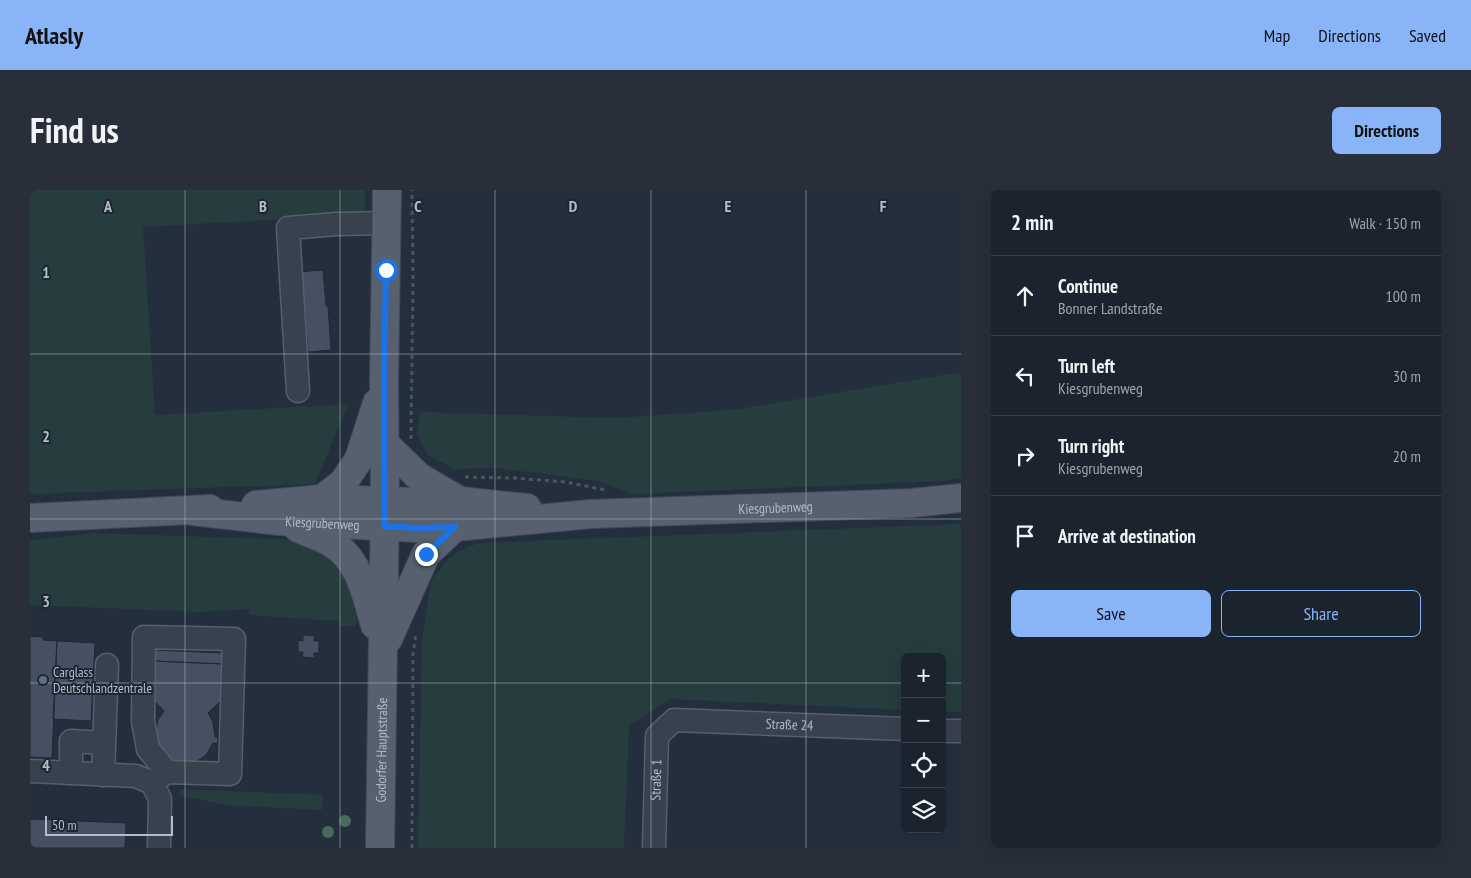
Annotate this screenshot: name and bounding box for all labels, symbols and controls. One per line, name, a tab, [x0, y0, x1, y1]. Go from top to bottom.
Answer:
text: Atlasly	[25, 20, 83, 51]
text: Map	[1264, 24, 1290, 47]
text: Directions	[1318, 24, 1381, 47]
text: Saved	[1409, 24, 1446, 47]
text: Find us	[30, 107, 119, 153]
button: Directions	[1332, 107, 1441, 154]
text: A	[103, 196, 113, 216]
text: B	[259, 196, 267, 216]
text: C	[414, 196, 422, 216]
text: D	[569, 196, 578, 216]
text: E	[725, 196, 732, 216]
text: F	[880, 196, 887, 216]
text: 2 min	[1011, 209, 1053, 236]
text: Walk · 150 m	[1349, 213, 1421, 233]
route start	[375, 259, 398, 282]
text: 1	[42, 262, 50, 282]
text: Continue	[1058, 274, 1118, 298]
icon: ahead	[1011, 282, 1039, 310]
text: 100 m	[1386, 286, 1421, 306]
text: Bonner Landstraße	[1058, 298, 1163, 318]
text: Turn left	[1058, 354, 1115, 378]
icon: left	[1011, 362, 1039, 390]
text: 30 m	[1393, 366, 1421, 386]
text: Kiesgrubenweg	[1058, 378, 1143, 398]
text: 2	[42, 426, 50, 446]
text: Turn right	[1058, 434, 1124, 458]
icon: right	[1011, 442, 1039, 470]
text: 20 m	[1393, 446, 1421, 466]
text: Kiesgrubenweg	[1058, 458, 1143, 478]
street label: Kiesgrubenweg	[738, 497, 813, 518]
street label: Kiesgrubenweg	[285, 512, 360, 534]
icon: arrive	[1011, 522, 1039, 550]
text: Arrive at destination	[1058, 524, 1196, 548]
route end	[415, 543, 438, 566]
button: Save	[1011, 590, 1211, 637]
button: Share	[1221, 590, 1421, 637]
text: 3	[42, 591, 50, 611]
map controls	[901, 653, 946, 833]
button: +	[901, 653, 946, 698]
place label: Carglass Deutschlandzentrale	[53, 663, 152, 697]
marker: Carglass Deutschlandzentrale	[37, 674, 49, 686]
street label: Godorfer Hauptstraße	[372, 697, 391, 803]
button: −	[901, 698, 946, 743]
street label: Straße 24	[765, 715, 814, 734]
button: locate	[901, 743, 946, 788]
text: 4	[42, 755, 50, 775]
street label: Straße 1	[646, 759, 665, 801]
button: layers	[901, 788, 946, 833]
scale bar	[45, 813, 172, 836]
text: 50 m	[52, 816, 77, 834]

